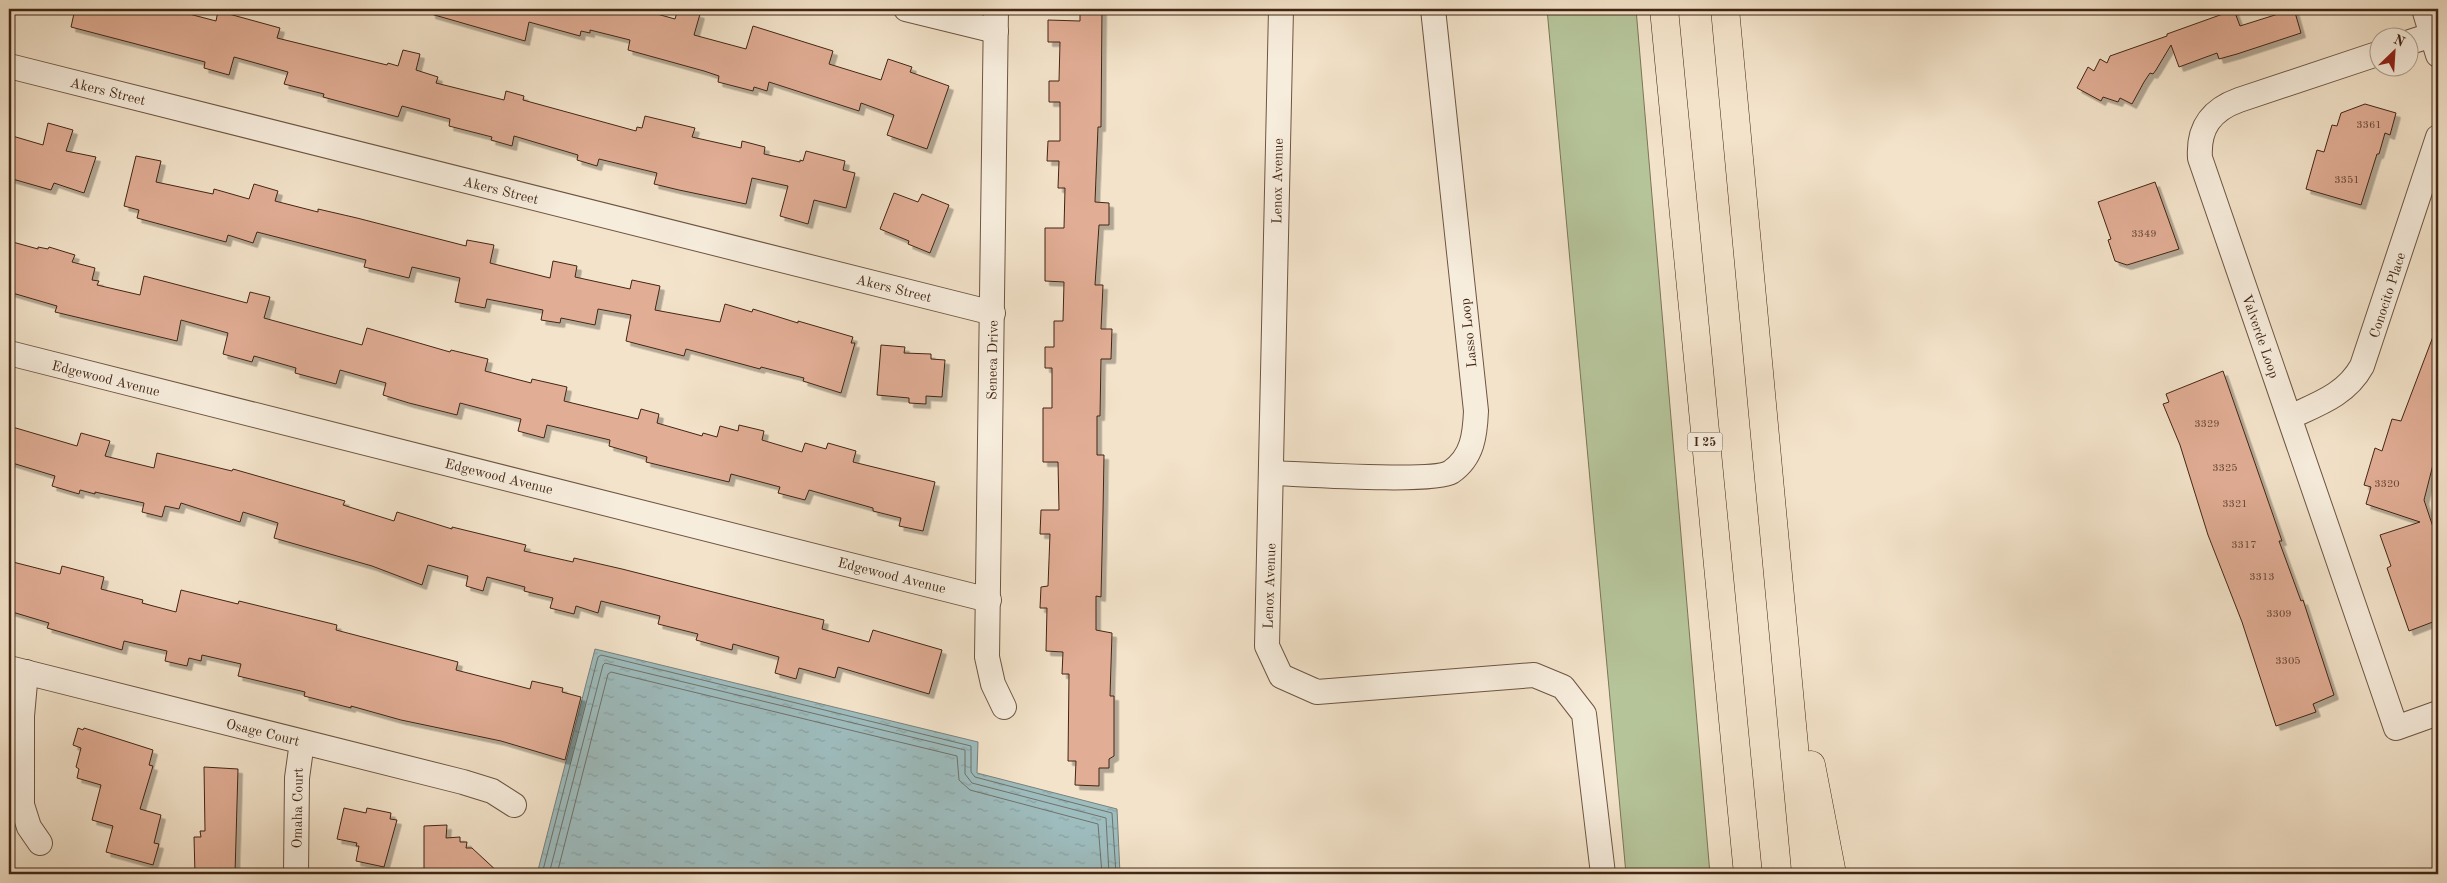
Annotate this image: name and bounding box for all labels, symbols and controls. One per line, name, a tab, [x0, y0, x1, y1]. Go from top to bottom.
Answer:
north arrow	[2370, 28, 2420, 78]
text: N	[2391, 33, 2407, 50]
street label: Akers Street	[69, 76, 147, 108]
house number: 3361	[2356, 120, 2382, 131]
street label: Lenox Avenue	[1270, 138, 1286, 224]
street label: Akers Street	[462, 175, 540, 207]
house number: 3351	[2334, 175, 2360, 186]
house number: 3349	[2131, 229, 2157, 240]
street label: Conocito Place	[2368, 251, 2408, 340]
street label: Akers Street	[855, 273, 933, 305]
street label: Valverde Loop	[2239, 293, 2281, 380]
street label: Lasso Loop	[1458, 297, 1480, 368]
street label: Seneca Drive	[985, 320, 1001, 400]
street label: Edgewood Avenue	[50, 359, 161, 399]
house number: 3329	[2194, 419, 2220, 430]
road number: I 25	[1688, 432, 1722, 452]
street label: Edgewood Avenue	[443, 457, 554, 497]
house number: 3325	[2212, 463, 2238, 474]
house number: 3320	[2374, 479, 2400, 490]
house number: 3321	[2222, 499, 2248, 510]
house number: 3317	[2231, 540, 2257, 551]
street label: Lenox Avenue	[1262, 543, 1278, 629]
street label: Edgewood Avenue	[836, 556, 947, 596]
house number: 3313	[2249, 572, 2275, 583]
house number: 3309	[2266, 609, 2292, 620]
house number: 3305	[2275, 656, 2301, 667]
street label: Osage Court	[225, 717, 301, 749]
street label: Omaha Court	[290, 767, 306, 849]

